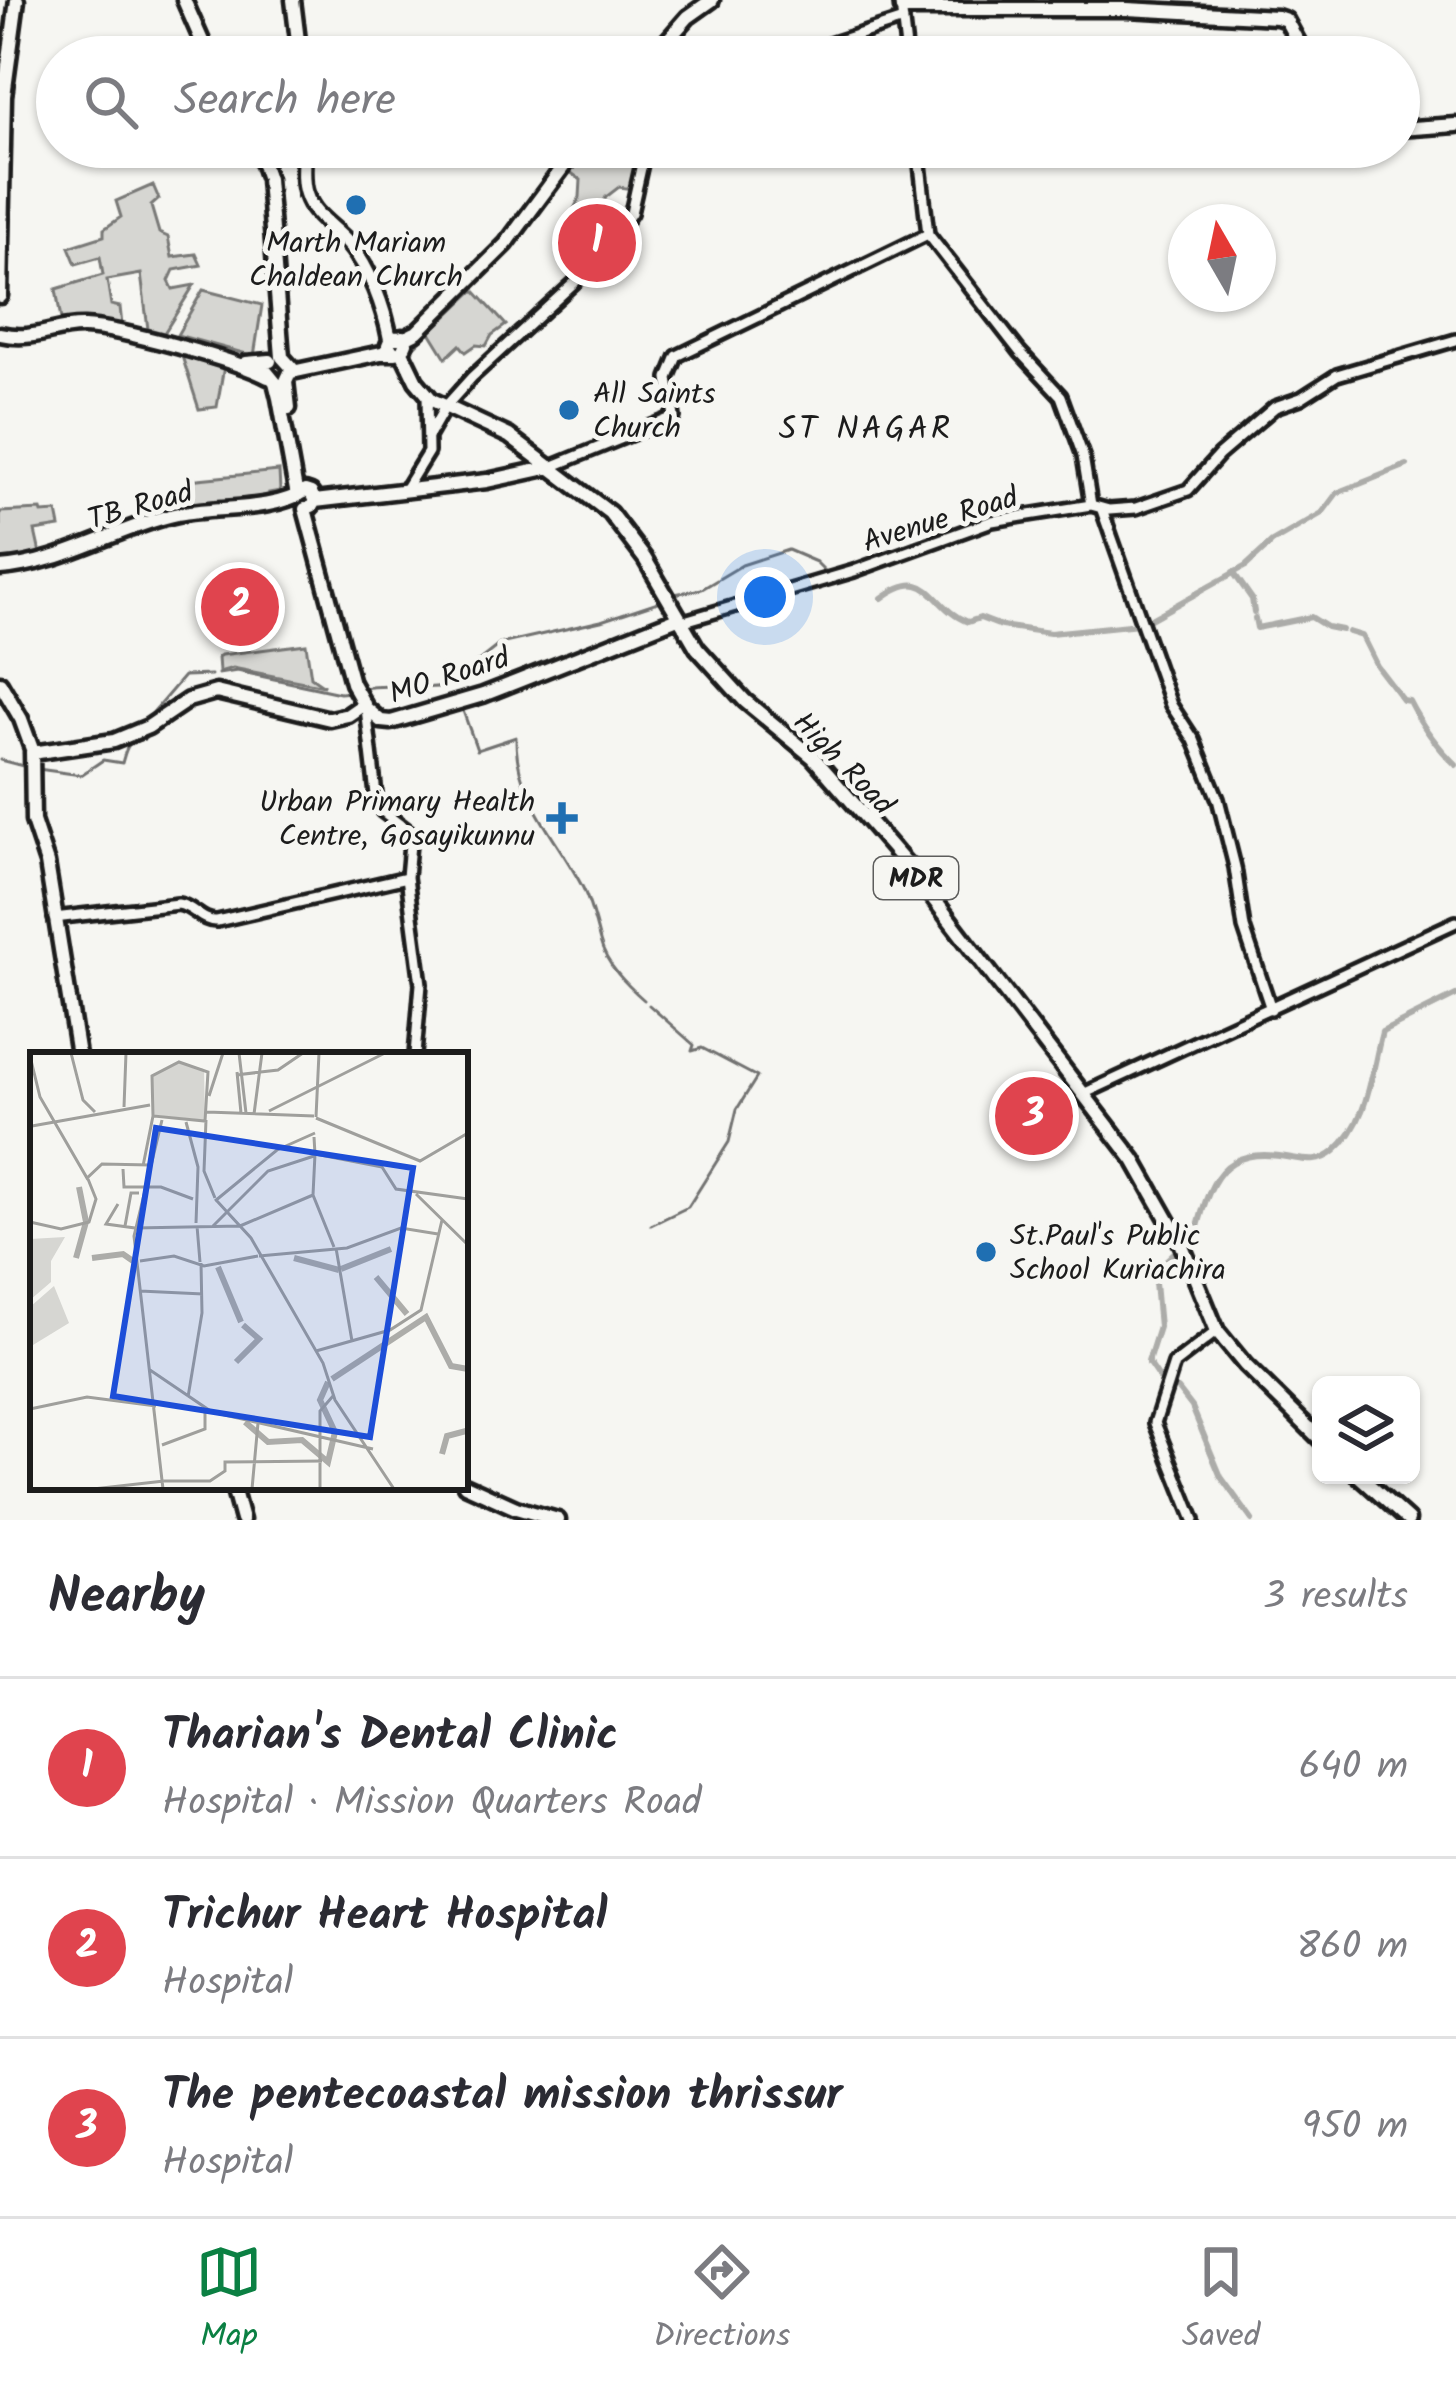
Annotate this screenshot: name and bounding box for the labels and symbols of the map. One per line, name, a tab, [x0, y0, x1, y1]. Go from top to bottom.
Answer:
marker: Marth Mariam Chaldean Church	[343, 192, 369, 218]
pin: 1	[558, 198, 636, 288]
north arrow	[1168, 204, 1276, 312]
place label: Marth Mariam Chaldean Church	[249, 220, 463, 302]
place label: All Saints Church	[593, 371, 716, 453]
marker: All Saints Church	[556, 397, 582, 423]
district label: ST NAGAR	[779, 404, 953, 457]
street label: TB Road	[82, 469, 200, 545]
street label: Avenue Road	[857, 474, 1025, 567]
pin: 2	[201, 562, 279, 652]
your location	[735, 567, 795, 627]
street label: MO Roard	[383, 635, 517, 719]
street label: High Road	[780, 701, 906, 828]
place label: Urban Primary Health Centre, Gosayikunnu	[259, 779, 535, 861]
marker: Urban Primary Health Centre, Gosayikunnu	[546, 802, 578, 834]
road number: MDR	[874, 857, 958, 899]
inset map	[30, 1052, 468, 1490]
pin: 3	[995, 1071, 1073, 1161]
place label: St.Paul's Public School Kuriachira	[1010, 1213, 1226, 1295]
marker: St.Paul's Public School Kuriachira	[973, 1239, 999, 1265]

